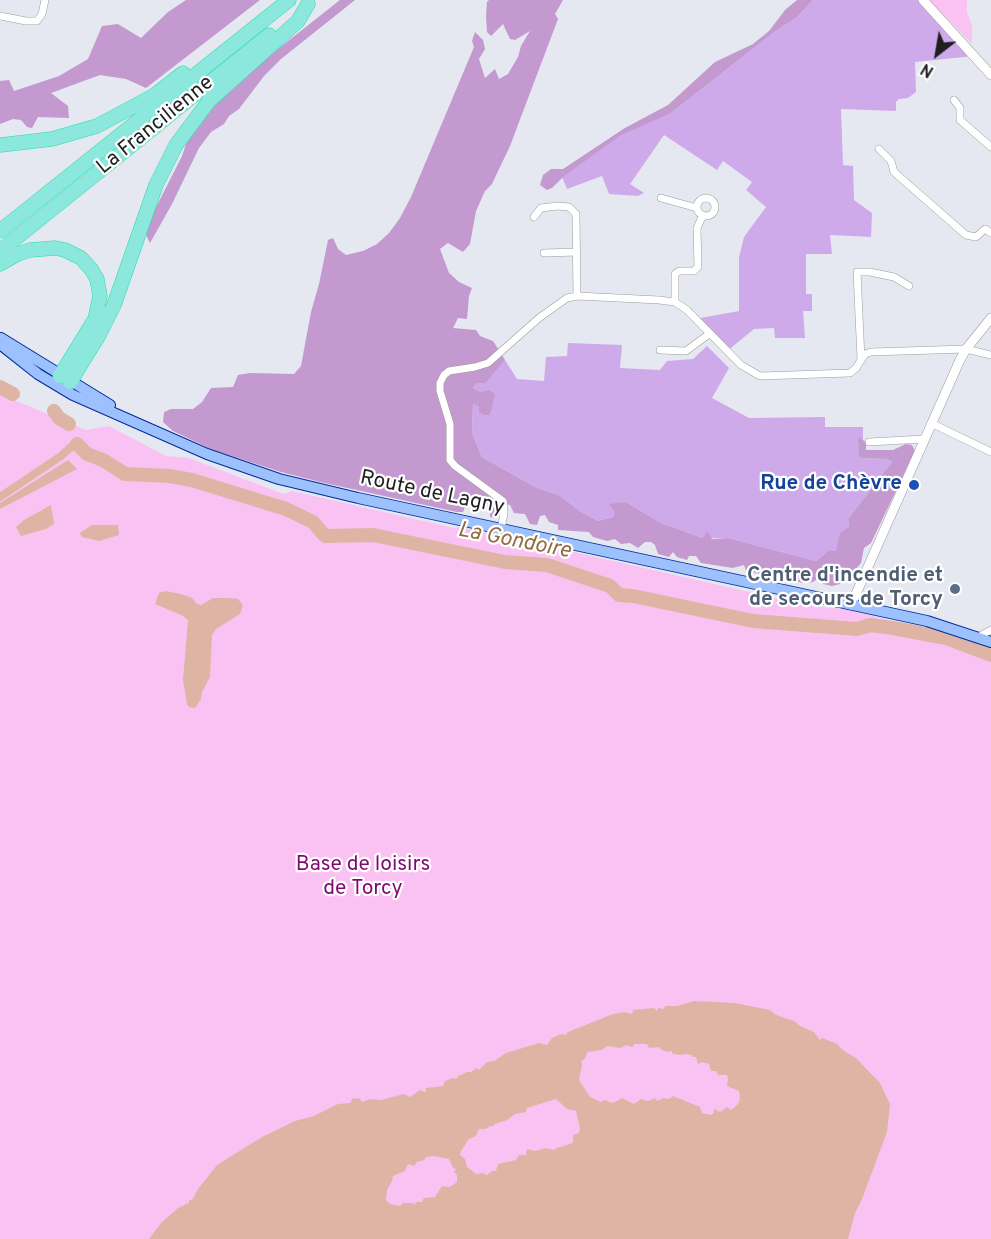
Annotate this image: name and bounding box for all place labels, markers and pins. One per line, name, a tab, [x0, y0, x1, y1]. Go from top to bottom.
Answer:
place label: Rue de Chèvre	[760, 472, 902, 498]
marker: Rue de Chèvre	[907, 478, 921, 492]
place label: Centre d'incendie et de secours de Torcy	[747, 564, 943, 614]
marker: Centre d'incendie et de secours de Torcy	[948, 582, 962, 596]

